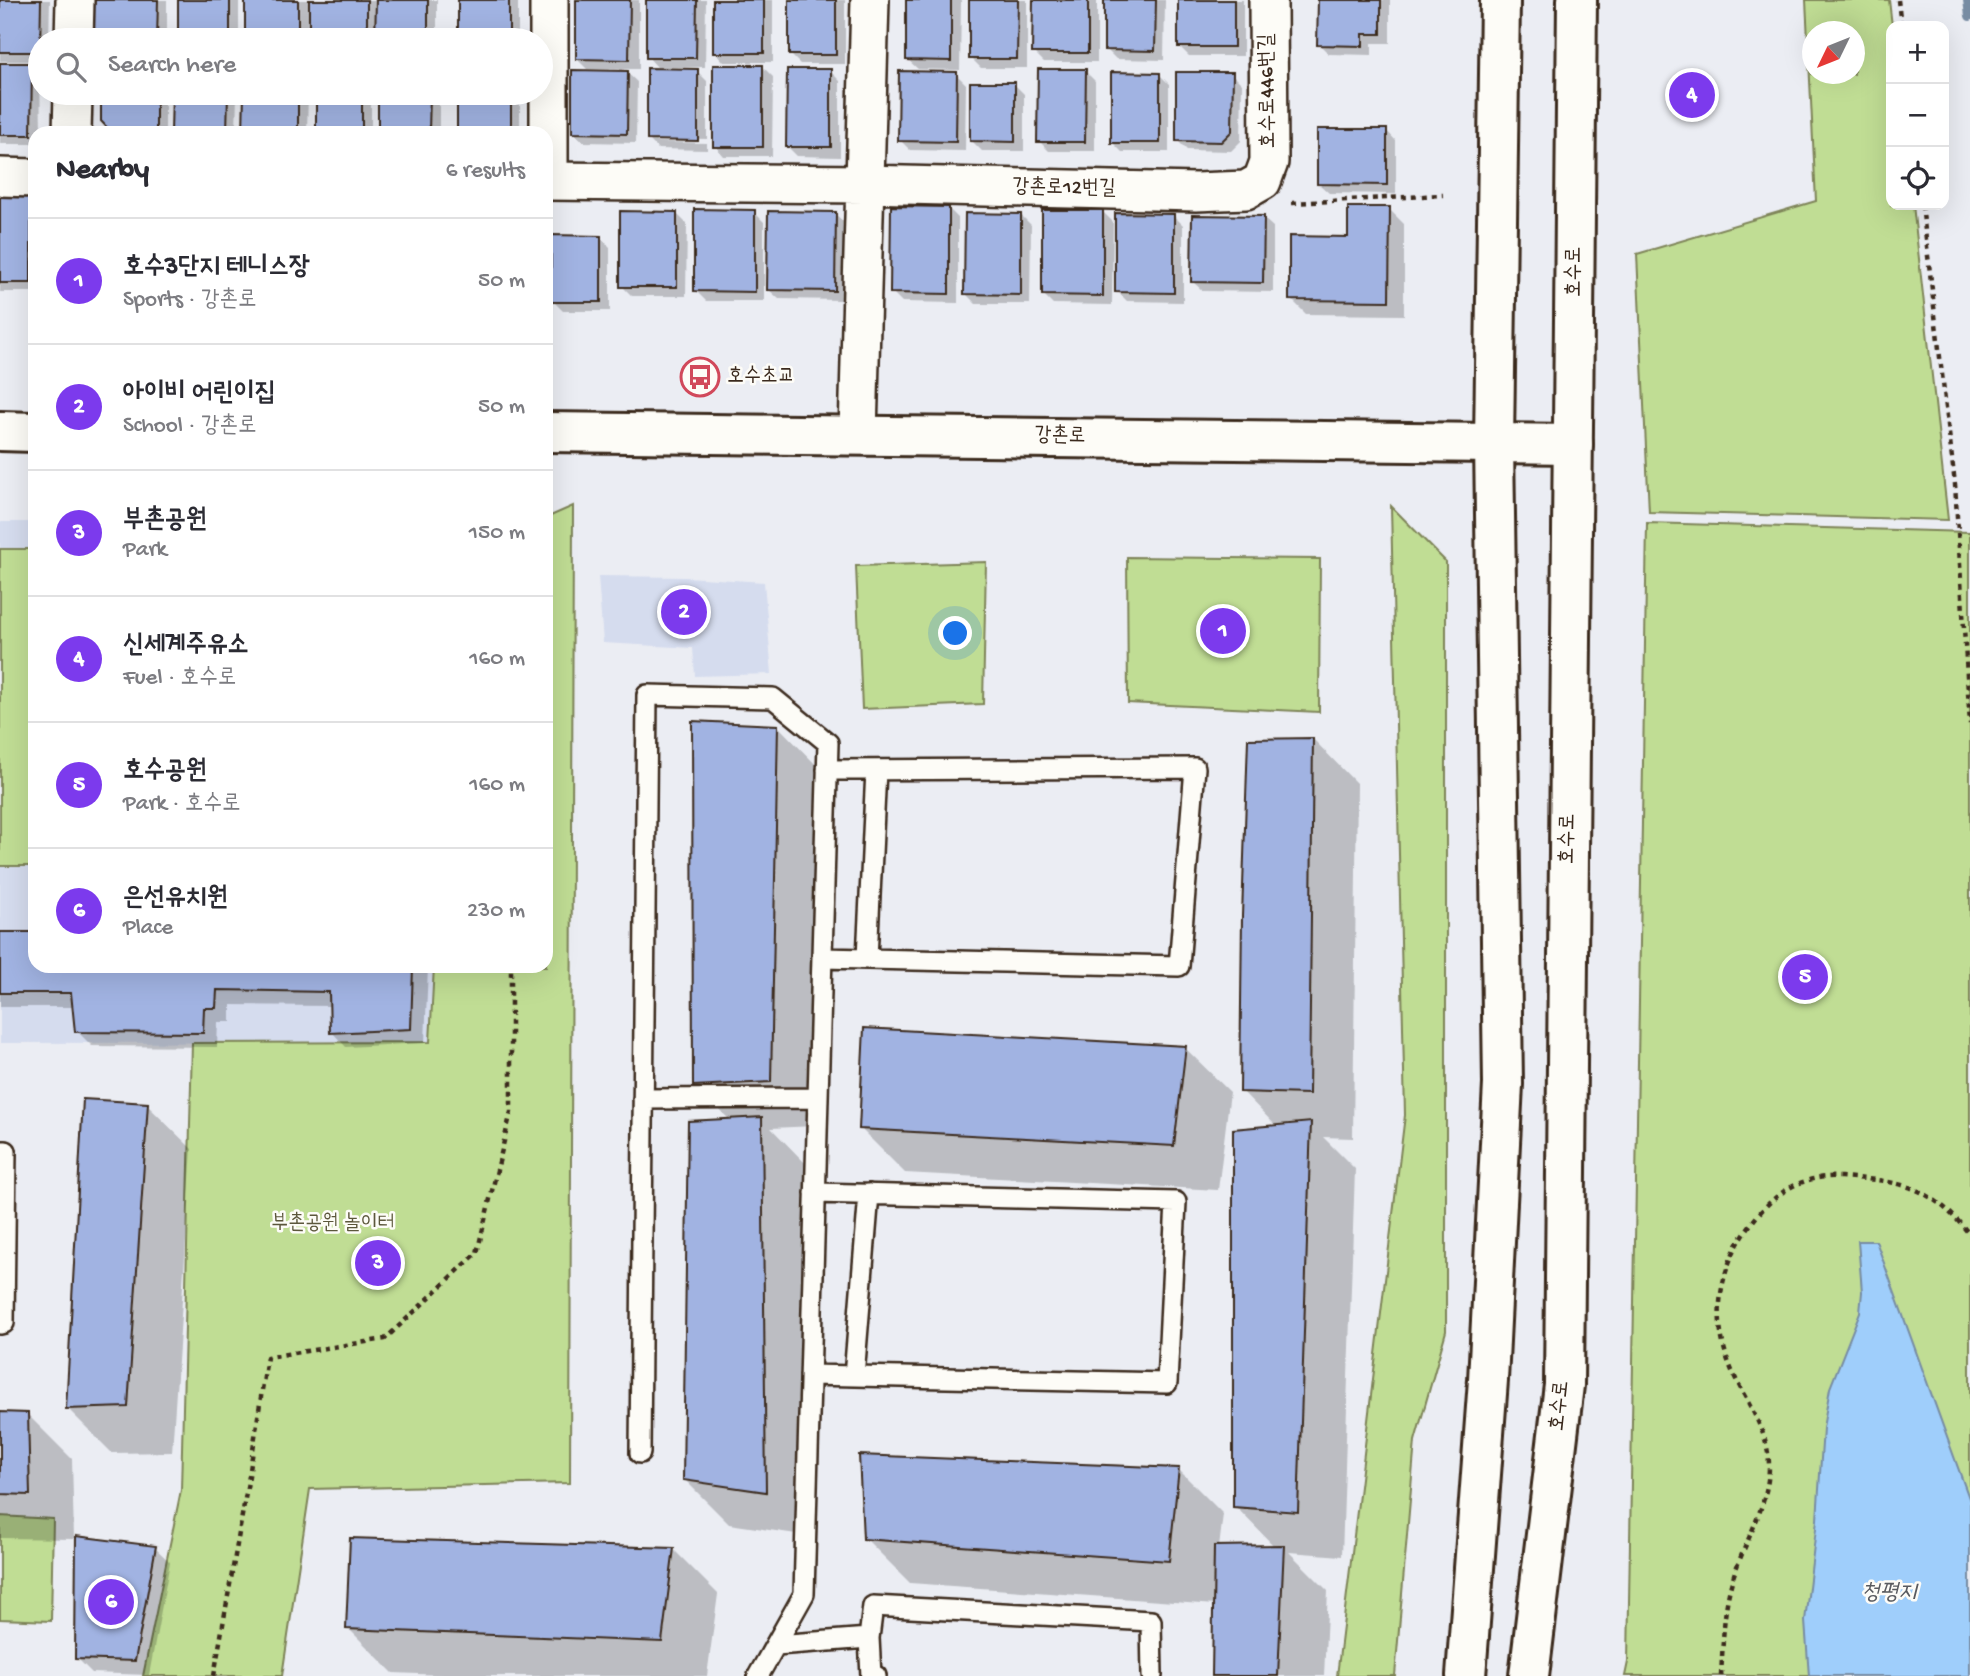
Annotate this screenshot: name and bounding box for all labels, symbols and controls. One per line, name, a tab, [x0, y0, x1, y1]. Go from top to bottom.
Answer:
north arrow	[1802, 21, 1865, 84]
map controls	[1886, 21, 1949, 210]
button: +	[1886, 21, 1949, 84]
search box	[28, 28, 553, 105]
street label: 호수로446번길	[1255, 33, 1283, 149]
icon: search	[52, 48, 90, 86]
text: Search here	[108, 51, 236, 82]
pin: 4	[1669, 69, 1715, 121]
button: −	[1886, 84, 1949, 147]
button: locate	[1886, 147, 1949, 210]
text: Nearby	[56, 154, 149, 189]
text: 6 results	[446, 158, 525, 185]
street label: 강촌로12번길	[1012, 175, 1116, 202]
street label: 호수로	[1563, 247, 1588, 297]
text: 호수3단지 테니스장	[123, 253, 310, 284]
text: 1	[74, 268, 84, 295]
text: 50 m	[478, 268, 525, 295]
text: Sports · 강촌로	[123, 287, 257, 314]
bus stop icon: 호수초교	[679, 356, 721, 398]
place label: 호수초교	[727, 365, 795, 390]
text: 아이비 어린이집	[123, 379, 276, 410]
text: 2	[73, 394, 85, 421]
text: 50 m	[478, 394, 525, 421]
text: School · 강촌로	[123, 413, 256, 440]
street label: 강촌로	[1034, 423, 1086, 450]
text: 부촌공원	[123, 506, 207, 537]
text: 3	[73, 520, 85, 547]
text: 150 m	[469, 520, 525, 547]
text: Park	[123, 537, 167, 564]
pin: 2	[661, 586, 707, 638]
pin: 1	[1200, 605, 1246, 657]
your location	[938, 616, 972, 650]
text: 신세계주유소	[123, 631, 249, 662]
text: 4	[74, 646, 84, 673]
text: 160 m	[469, 646, 525, 673]
text: Fuel · 호수로	[123, 665, 236, 692]
text: 호수공원	[123, 757, 207, 788]
text: 5	[73, 772, 85, 799]
text: 160 m	[469, 772, 525, 799]
text: Park · 호수로	[123, 791, 241, 818]
street label: 호수로	[1556, 813, 1582, 865]
text: 은선유치원	[123, 884, 228, 915]
text: 6	[73, 898, 85, 925]
text: 230 m	[467, 898, 525, 925]
text: Place	[123, 915, 173, 942]
pin: 5	[1782, 951, 1828, 1003]
park label: 부촌공원 놀이터	[271, 1211, 395, 1237]
pin: 3	[355, 1237, 401, 1289]
street label: 호수로	[1546, 1379, 1576, 1433]
pin: 6	[88, 1576, 134, 1628]
water label: 청평지	[1861, 1580, 1919, 1607]

